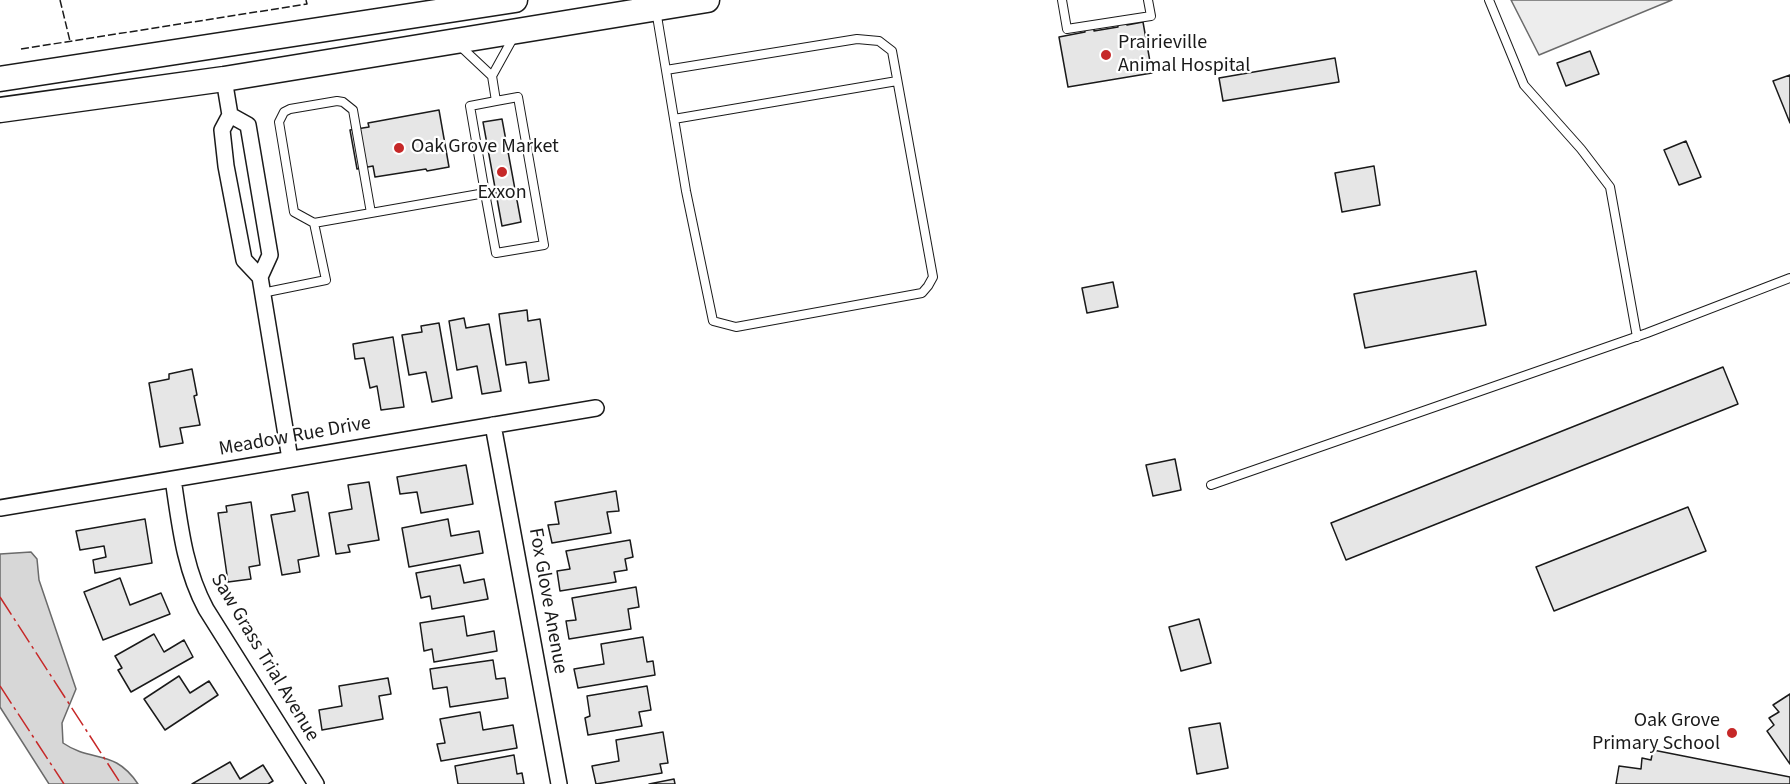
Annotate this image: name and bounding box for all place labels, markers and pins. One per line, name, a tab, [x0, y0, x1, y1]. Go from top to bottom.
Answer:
place label: Prairieville Animal Hospital	[1118, 32, 1250, 79]
marker: Prairieville Animal Hospital	[1099, 48, 1113, 62]
place label: Oak Grove Market	[411, 136, 559, 160]
marker: Oak Grove Market	[392, 141, 406, 155]
marker: Exxon	[495, 165, 509, 179]
place label: Exxon	[477, 182, 527, 206]
place label: Oak Grove Primary School	[1592, 710, 1720, 757]
marker: Oak Grove Primary School	[1725, 726, 1739, 740]

